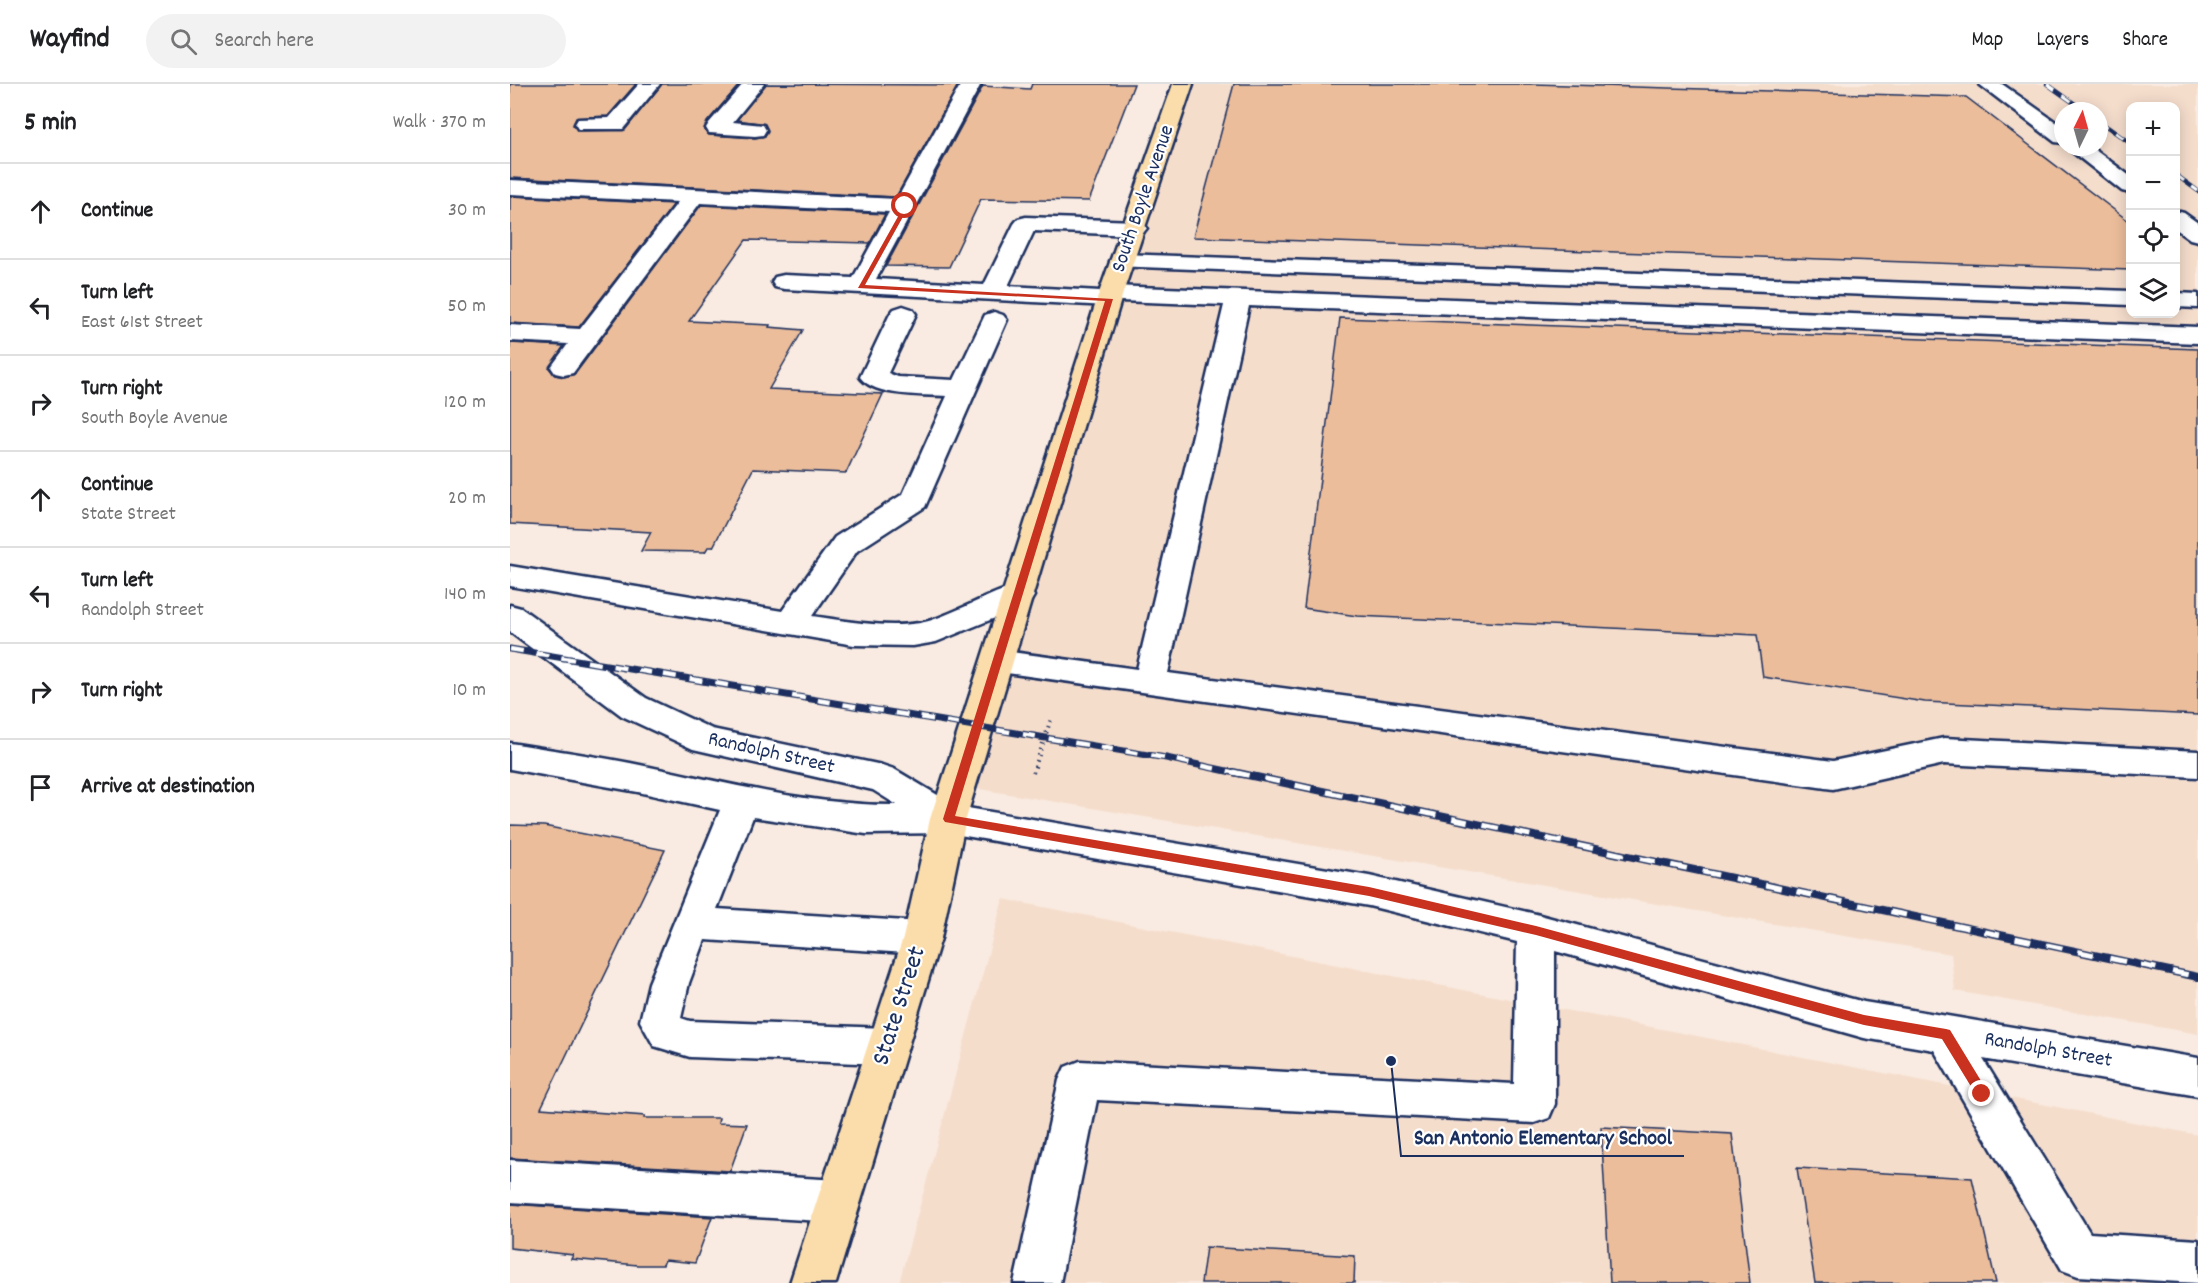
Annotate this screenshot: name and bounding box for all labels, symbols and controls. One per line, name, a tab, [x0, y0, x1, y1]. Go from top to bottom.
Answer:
search box	[146, 14, 566, 68]
text: Wayfind	[30, 21, 110, 61]
icon: search	[167, 25, 200, 58]
text: Search here	[215, 26, 314, 57]
text: Map	[1972, 26, 2003, 56]
text: Layers	[2036, 26, 2089, 56]
text: Share	[2122, 26, 2168, 56]
north arrow	[2054, 102, 2108, 156]
map controls	[2126, 102, 2180, 318]
button: +	[2126, 102, 2180, 156]
text: 5 min	[24, 105, 77, 142]
text: Walk · 370 m	[393, 109, 486, 137]
street label: South Boyle Avenue	[1105, 121, 1183, 277]
button: −	[2126, 156, 2180, 210]
route start	[891, 192, 917, 218]
icon: ahead	[24, 195, 57, 228]
text: Continue	[81, 196, 153, 227]
text: 30 m	[448, 197, 486, 225]
button: locate	[2126, 210, 2180, 264]
button: layers	[2126, 264, 2180, 318]
text: Turn left	[81, 278, 153, 309]
icon: left	[24, 291, 57, 324]
text: 50 m	[448, 293, 486, 321]
text: East 61st Street	[81, 309, 203, 337]
text: Turn right	[81, 374, 163, 405]
icon: right	[24, 387, 57, 420]
text: 120 m	[444, 389, 486, 417]
text: South Boyle Avenue	[81, 405, 228, 433]
text: Continue	[81, 470, 153, 501]
icon: ahead	[24, 483, 57, 516]
text: 20 m	[448, 485, 486, 513]
text: State Street	[81, 501, 176, 529]
text: Turn left	[81, 566, 153, 597]
icon: left	[24, 579, 57, 612]
text: 140 m	[444, 581, 486, 609]
text: Randolph Street	[81, 597, 204, 625]
icon: right	[24, 675, 57, 708]
text: Turn right	[81, 676, 163, 707]
text: 10 m	[452, 677, 486, 705]
street label: Randolph Street	[705, 725, 838, 783]
icon: arrive	[24, 771, 57, 804]
text: Arrive at destination	[81, 772, 255, 803]
street label: State Street	[863, 941, 937, 1070]
street label: Randolph Street	[1982, 1025, 2114, 1077]
route end	[1968, 1080, 1994, 1106]
callout: San Antonio Elementary School	[1401, 1116, 1684, 1156]
text: San Antonio Elementary School	[1414, 1124, 1673, 1155]

